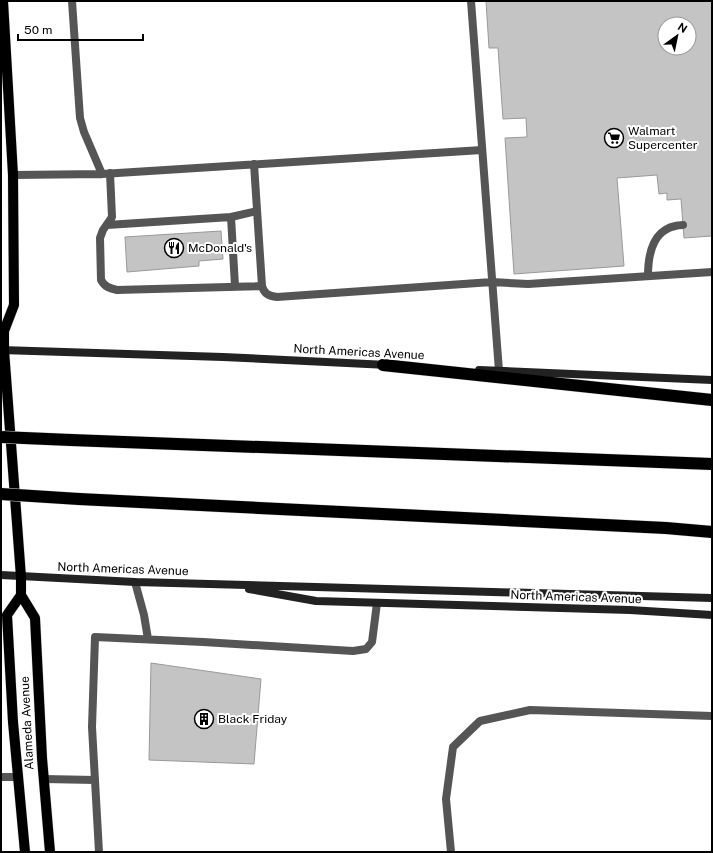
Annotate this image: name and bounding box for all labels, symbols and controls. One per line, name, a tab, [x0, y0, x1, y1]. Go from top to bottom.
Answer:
scale bar	[18, 16, 143, 42]
north arrow	[657, 16, 697, 56]
text: N	[676, 20, 689, 35]
text: 50 m	[24, 23, 52, 37]
place label: Walmart Supercenter	[628, 124, 698, 152]
supermarket icon: Walmart Supercenter	[603, 127, 625, 149]
restaurant icon: McDonald's	[163, 237, 185, 259]
place label: McDonald's	[188, 241, 252, 255]
street label: North Americas Avenue	[293, 342, 425, 362]
street label: North Americas Avenue	[57, 560, 189, 578]
street label: North Americas Avenue	[510, 588, 642, 606]
street label: Alameda Avenue	[18, 676, 36, 770]
building icon: Black Friday	[193, 708, 215, 730]
place label: Black Friday	[218, 712, 288, 726]

